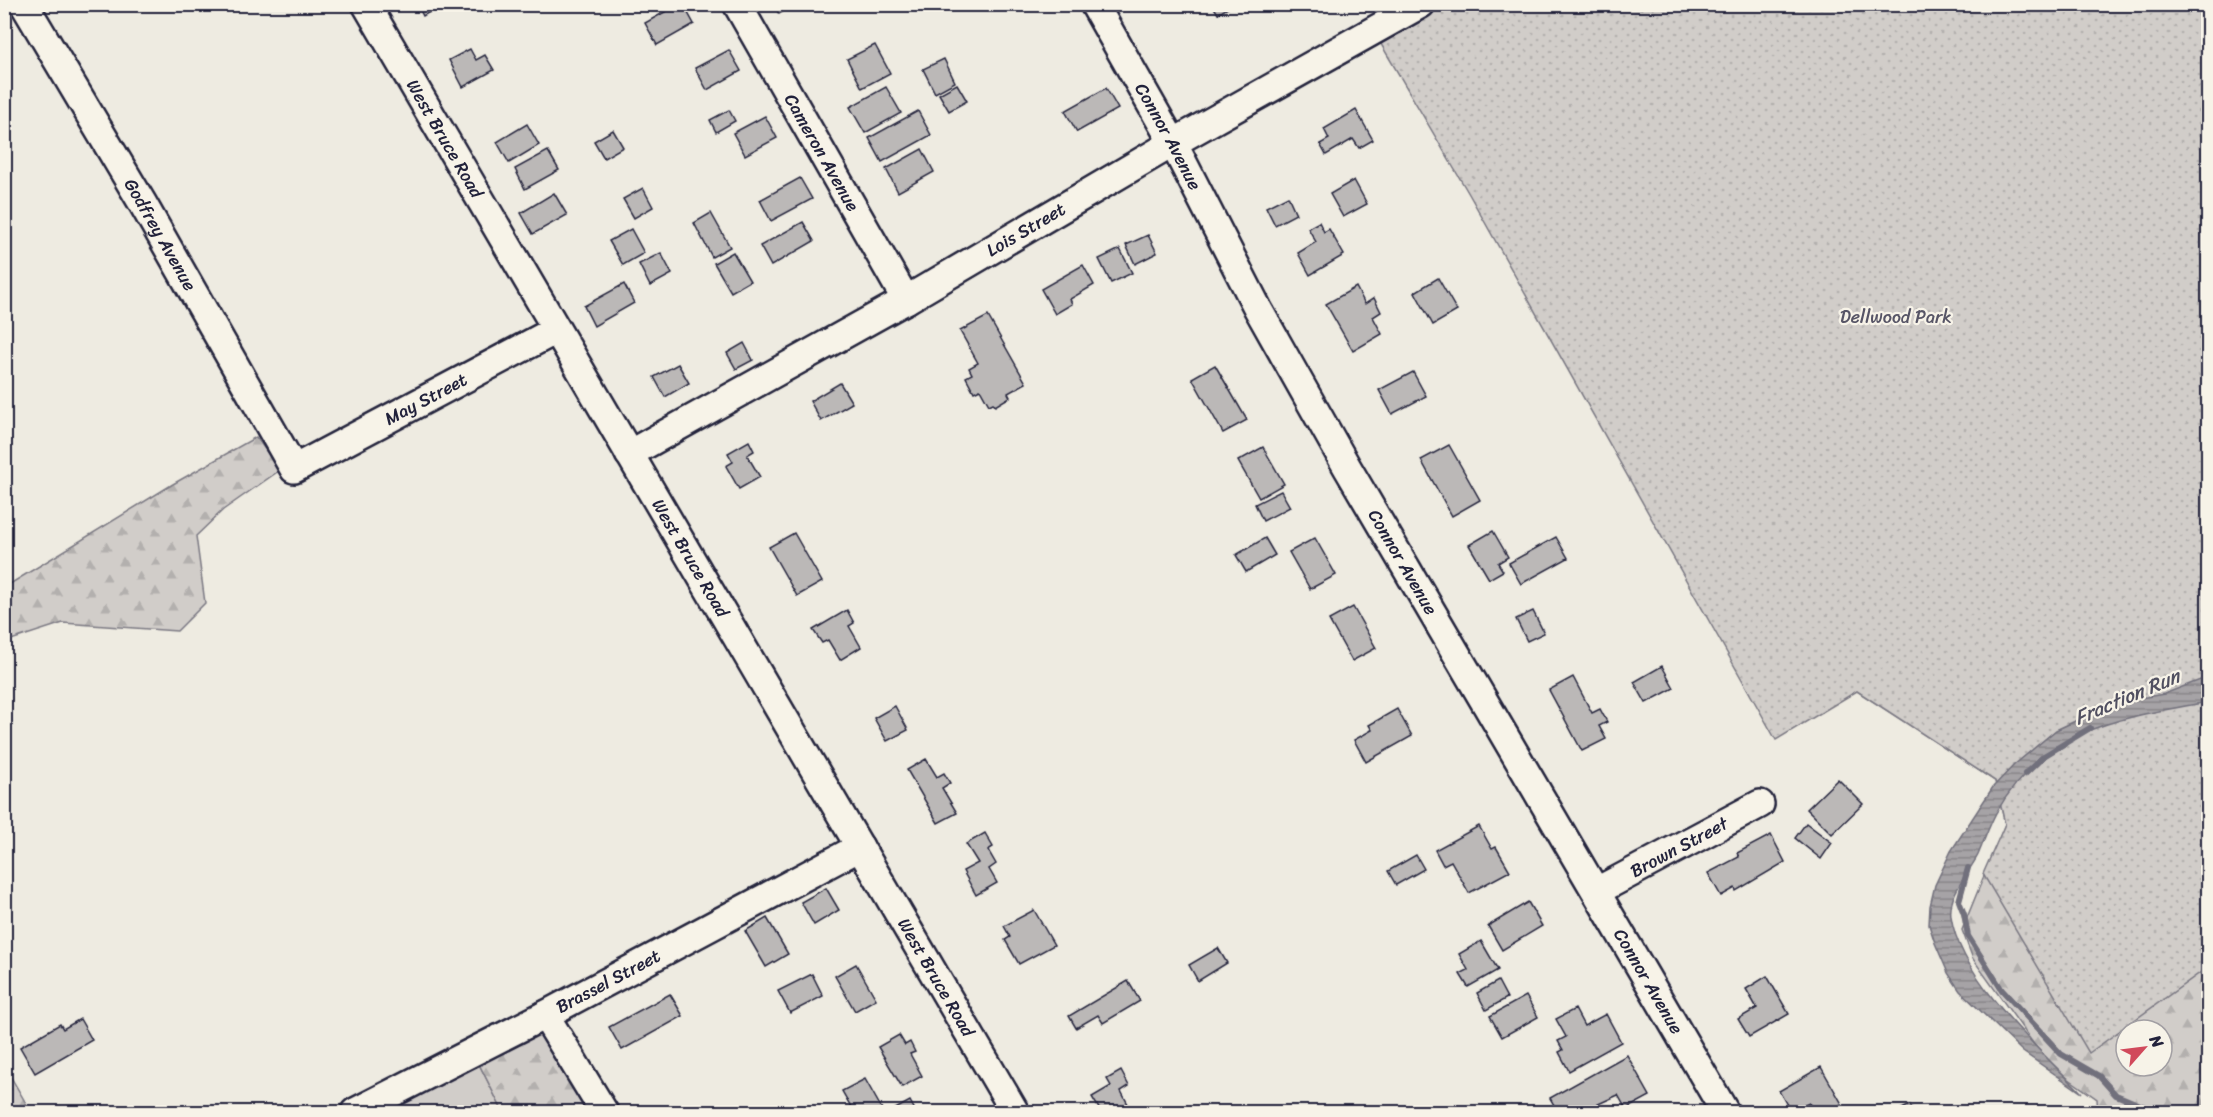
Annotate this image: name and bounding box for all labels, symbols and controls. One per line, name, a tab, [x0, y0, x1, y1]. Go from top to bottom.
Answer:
street label: West Bruce Road	[397, 73, 493, 206]
street label: Connor Avenue	[1126, 77, 1211, 196]
street label: Cameron Avenue	[775, 87, 868, 218]
street label: Godfrey Avenue	[115, 172, 206, 297]
street label: Lois Street	[980, 193, 1072, 266]
park label: Dellwood Park	[1840, 301, 1952, 333]
street label: May Street	[379, 364, 473, 434]
street label: West Bruce Road	[643, 492, 739, 625]
street label: Connor Avenue	[1359, 503, 1447, 621]
water label: Fraction Run	[2069, 658, 2188, 735]
street label: Brown Street	[1624, 808, 1735, 887]
street label: West Bruce Road	[889, 912, 984, 1044]
street label: Connor Avenue	[1605, 922, 1692, 1041]
street label: Brassel Street	[550, 940, 667, 1022]
north arrow	[2114, 1018, 2174, 1078]
text: N	[2141, 1029, 2173, 1054]

